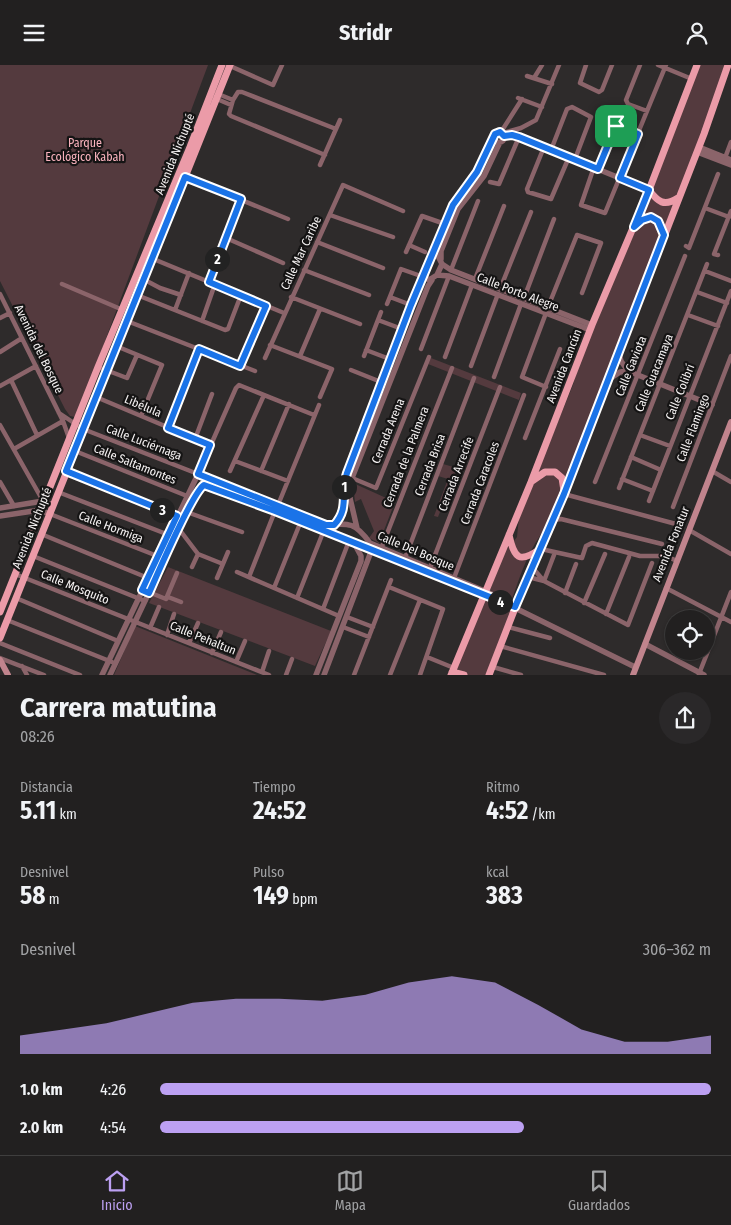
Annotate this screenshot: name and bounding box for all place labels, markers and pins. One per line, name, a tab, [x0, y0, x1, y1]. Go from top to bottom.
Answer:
pin	[595, 105, 637, 147]
pin: 2	[204, 247, 230, 271]
pin: 1	[332, 475, 356, 499]
pin: 3	[150, 497, 174, 523]
pin: 4	[488, 589, 512, 615]

